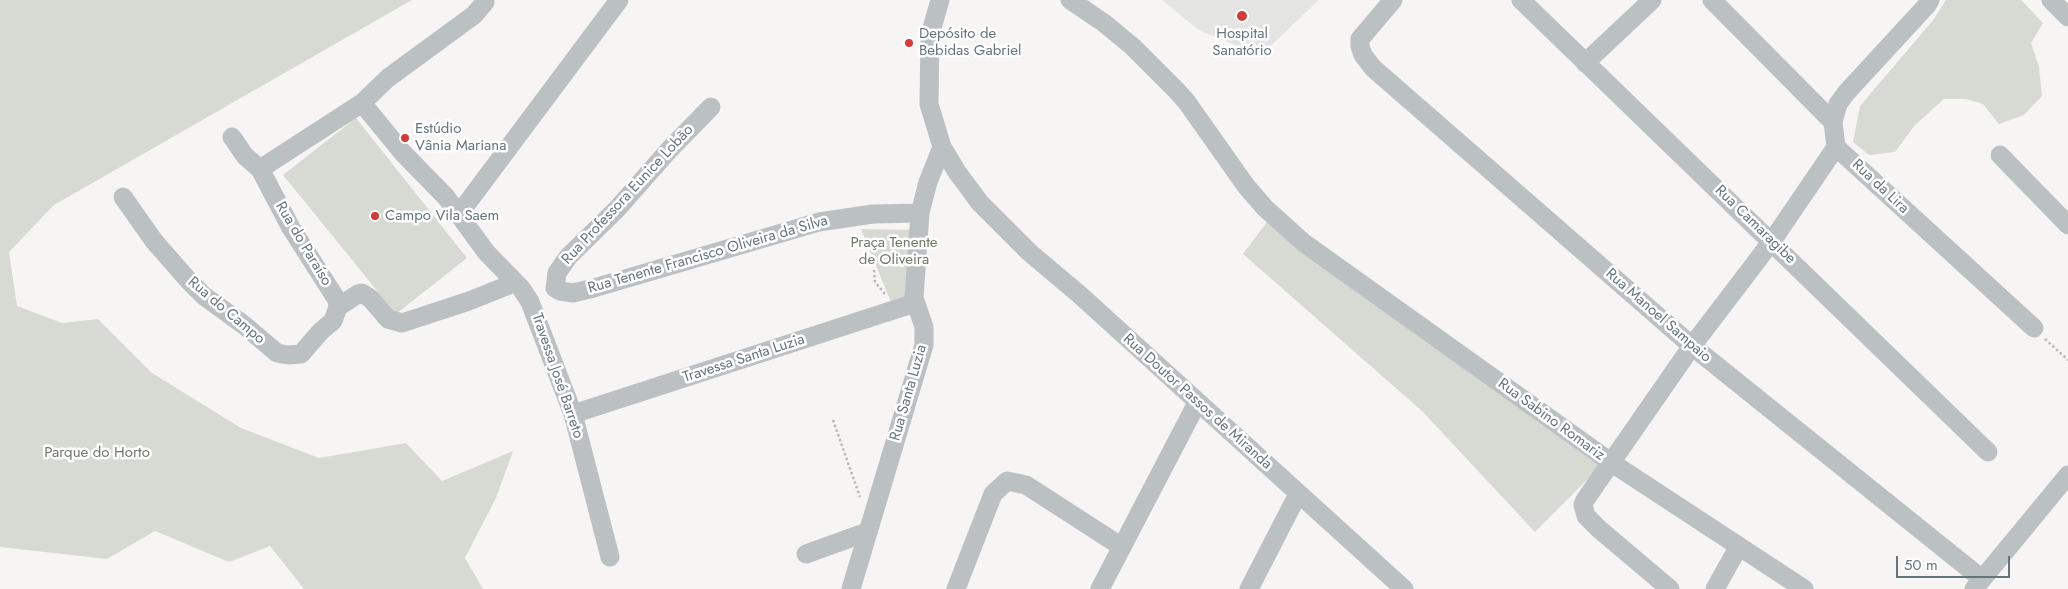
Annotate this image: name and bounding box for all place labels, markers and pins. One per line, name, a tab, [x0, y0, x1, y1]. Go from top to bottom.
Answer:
marker: Hospital Sanatório	[1235, 9, 1249, 23]
place label: Depósito de Bebidas Gabriel	[919, 25, 1021, 60]
place label: Hospital Sanatório	[1212, 25, 1272, 60]
marker: Depósito de Bebidas Gabriel	[903, 37, 915, 49]
place label: Estúdio Vânia Mariana	[415, 120, 506, 155]
marker: Estúdio Vânia Mariana	[399, 132, 411, 144]
place label: Campo Vila Saem	[385, 207, 499, 225]
marker: Campo Vila Saem	[369, 210, 381, 222]

